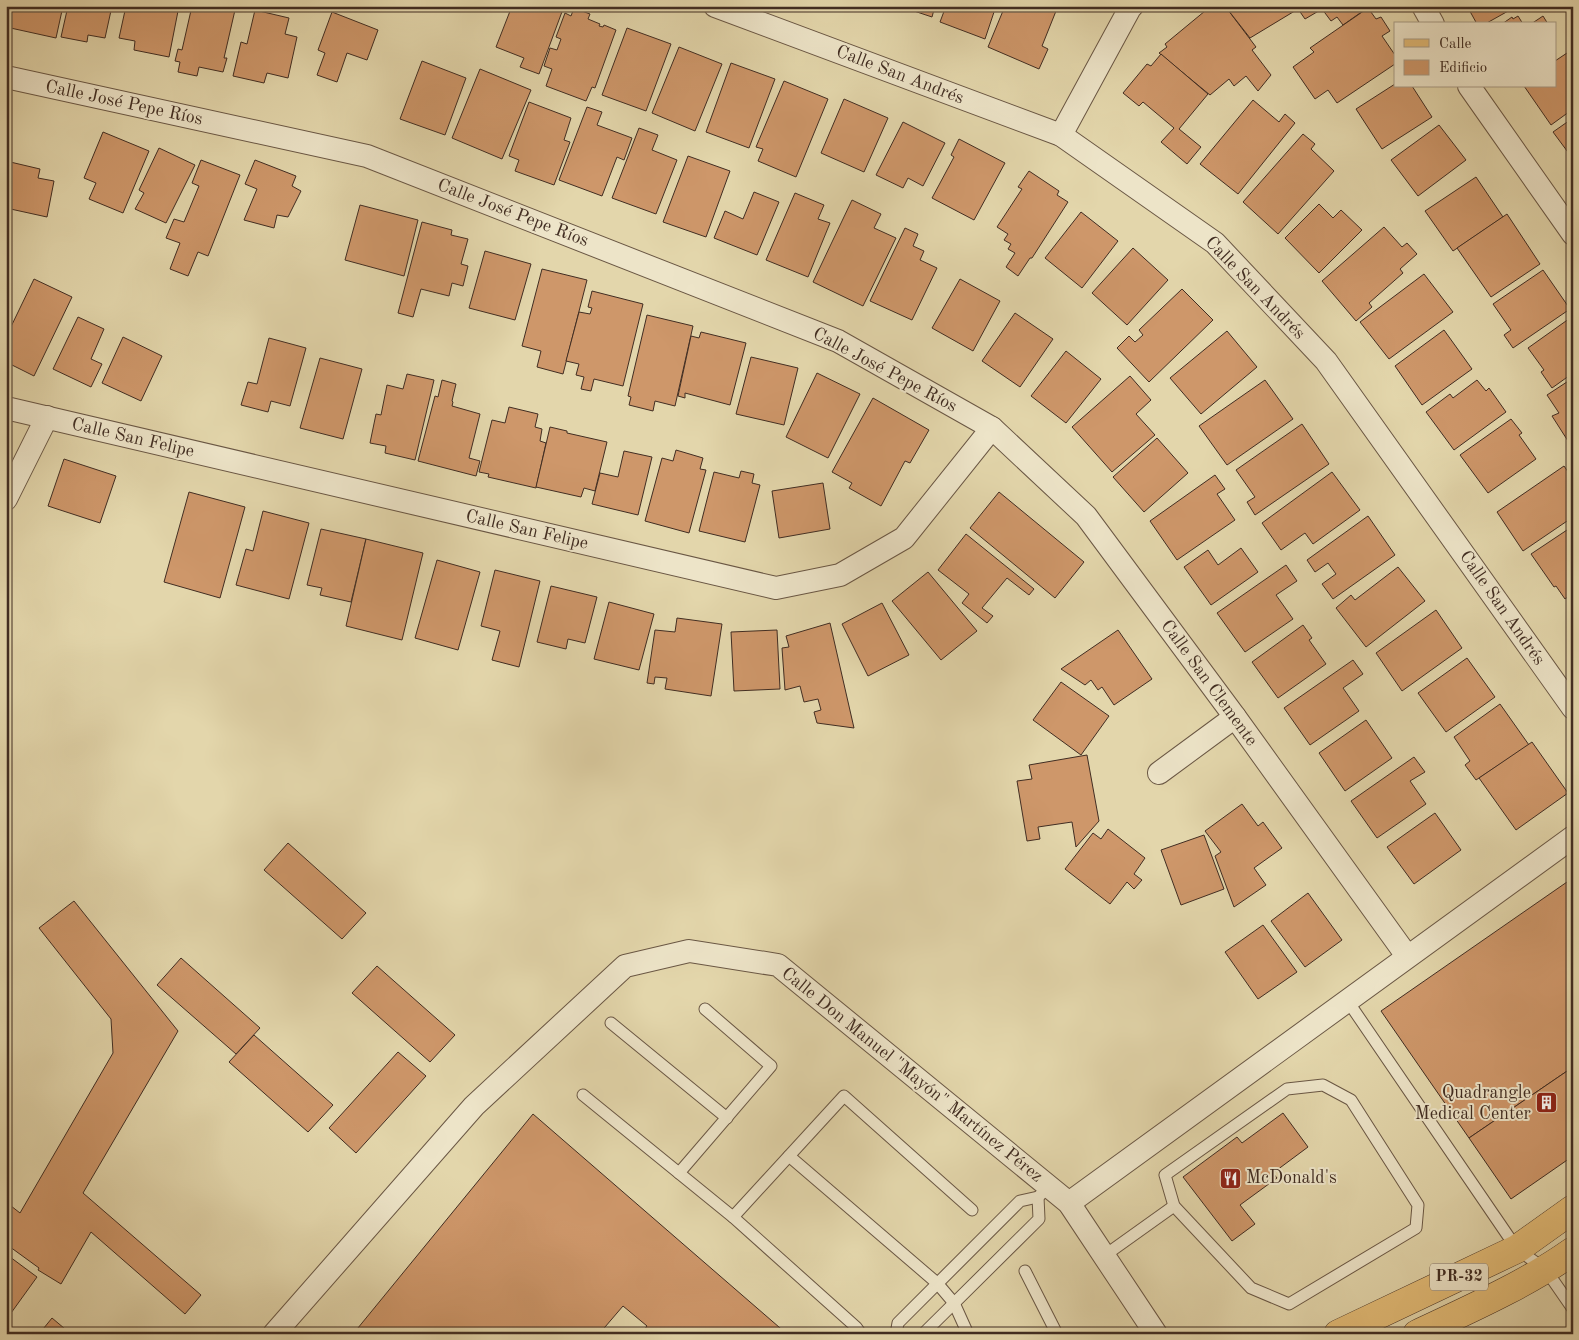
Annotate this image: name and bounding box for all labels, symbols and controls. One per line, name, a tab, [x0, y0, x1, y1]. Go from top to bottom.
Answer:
legend	[1394, 22, 1556, 88]
text: Calle	[1439, 37, 1472, 52]
street label: Calle San Andrés	[834, 42, 966, 108]
text: Edificio	[1439, 61, 1487, 76]
street label: Calle José Pepe Ríos	[44, 78, 205, 129]
street label: Calle José Pepe Ríos	[435, 176, 591, 250]
street label: Calle San Andrés	[1202, 233, 1309, 343]
street label: Calle José Pepe Ríos	[810, 324, 960, 416]
street label: Calle San Felipe	[70, 415, 196, 461]
street label: Calle San Felipe	[464, 507, 590, 553]
street label: Calle San Andrés	[1456, 547, 1548, 669]
street label: Calle San Clemente	[1157, 617, 1261, 749]
street label: Calle Don Manuel "Mayón" Martínez Pérez	[778, 964, 1046, 1186]
place label: Quadrangle Medical Center	[1415, 1084, 1532, 1123]
building icon: Quadrangle Medical Center	[1535, 1091, 1559, 1115]
restaurant icon: McDonald's	[1218, 1166, 1242, 1190]
place label: McDonald's	[1246, 1169, 1337, 1187]
road number: PR-32	[1430, 1264, 1488, 1290]

